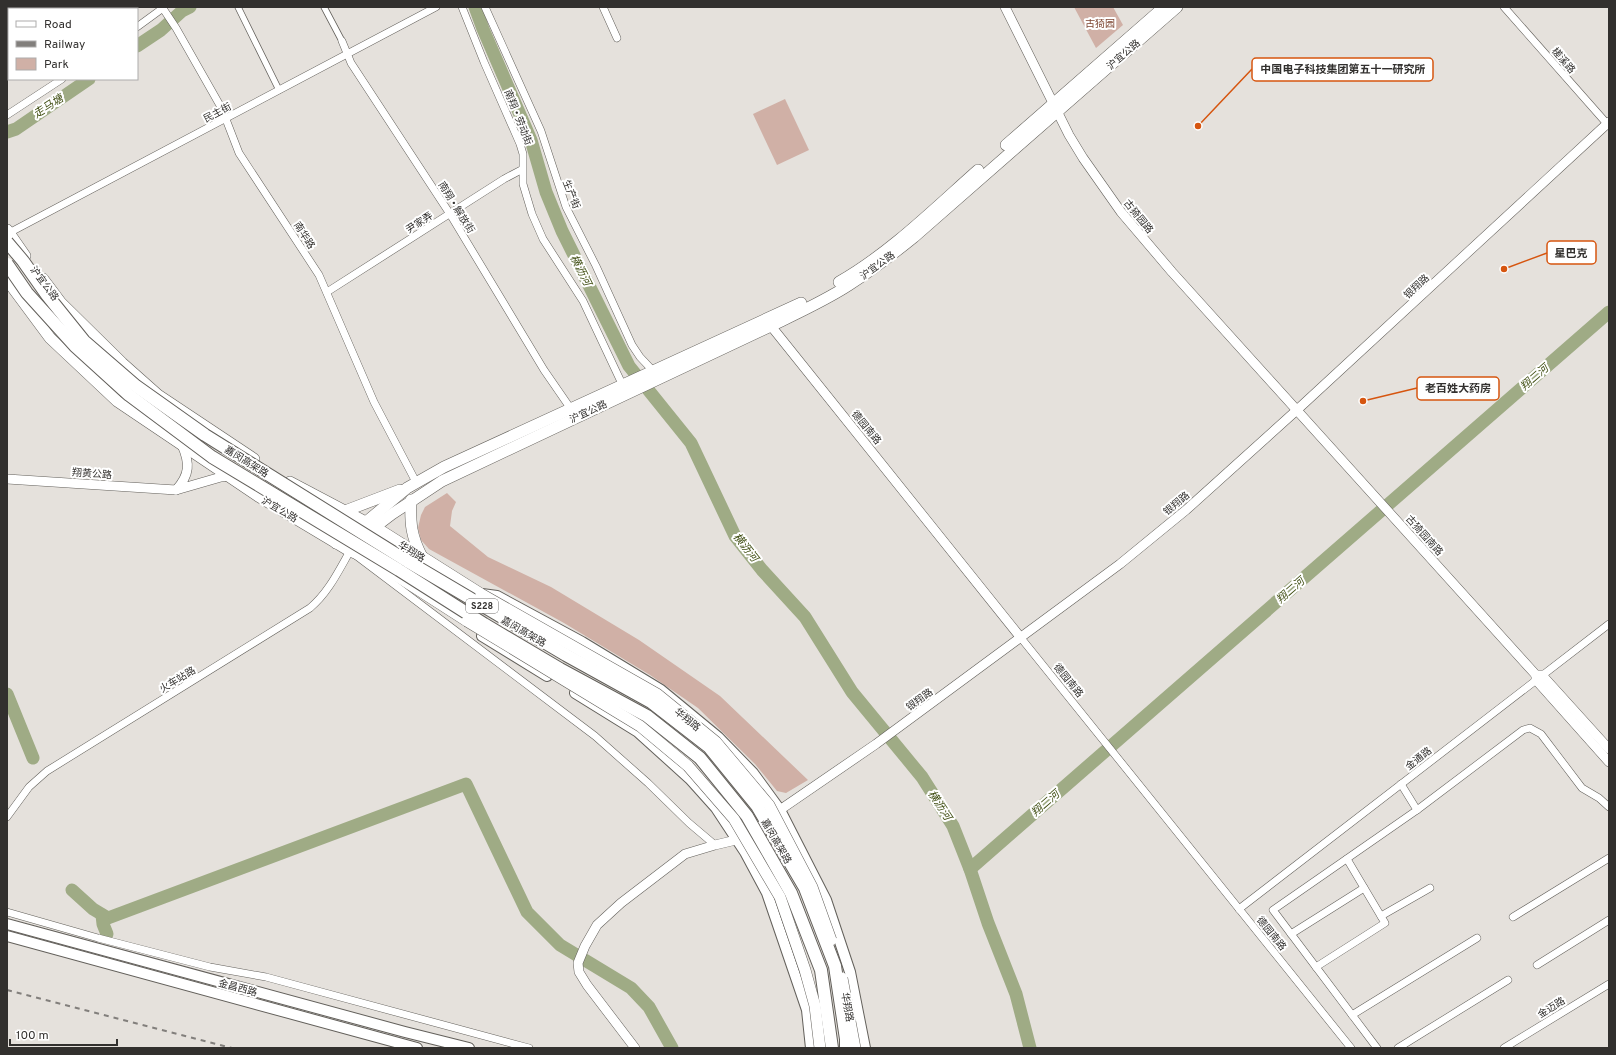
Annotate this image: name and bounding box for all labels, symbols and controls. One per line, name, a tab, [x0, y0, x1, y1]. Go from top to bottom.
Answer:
legend	[8, 8, 138, 80]
text: Road	[44, 17, 72, 33]
park label: 古猗园	[1085, 18, 1115, 31]
text: Railway	[44, 37, 85, 53]
street label: 沪宜公路	[1105, 37, 1143, 73]
street label: 槎溪路	[1548, 45, 1578, 77]
text: Park	[44, 57, 69, 73]
callout: 中国电子科技集团第五十一研究所	[1252, 58, 1433, 81]
text: 中国电子科技集团第五十一研究所	[1261, 63, 1426, 77]
street label: 南翔 • 劳动街	[501, 88, 535, 147]
water label: 走马塘	[31, 91, 68, 122]
street label: 民主街	[201, 101, 234, 126]
street label: 生产街	[559, 178, 582, 211]
street label: 南翔 • 解放街	[435, 179, 477, 236]
street label: 古猗园路	[1120, 197, 1155, 237]
street label: 尹家弄	[404, 210, 436, 237]
street label: 南华路	[290, 220, 317, 252]
callout: 星巴克	[1547, 241, 1596, 264]
text: 星巴克	[1555, 247, 1588, 261]
street label: 沪宜公路	[858, 249, 898, 283]
water label: 横沥河	[566, 253, 595, 290]
street label: 沪宜公路	[27, 264, 61, 304]
street label: 银翔路	[1402, 272, 1432, 302]
water label: 翔二河	[1518, 360, 1553, 394]
callout: 老百姓大药房	[1417, 377, 1499, 400]
text: 老百姓大药房	[1425, 382, 1491, 396]
street label: 沪宜公路	[568, 398, 610, 427]
street label: 德园南路	[848, 408, 883, 448]
street label: 嘉闵高架路	[222, 444, 271, 481]
street label: 翔黄公路	[71, 467, 112, 482]
street label: 银翔路	[1161, 490, 1193, 519]
street label: 沪宜公路	[259, 494, 300, 526]
street label: 古猗园南路	[1402, 513, 1445, 559]
water label: 横沥河	[730, 530, 762, 567]
street label: 华翔路	[395, 539, 427, 566]
water label: 翔二河	[1274, 573, 1309, 607]
road number: S228	[466, 599, 498, 613]
street label: 嘉闵高架路	[498, 614, 548, 650]
street label: 德园南路	[1050, 661, 1085, 701]
street label: 火车站路	[157, 664, 198, 696]
street label: 银翔路	[904, 686, 936, 714]
street label: 华翔路	[671, 706, 703, 735]
street label: 金通路	[1403, 745, 1435, 774]
water label: 翔二河	[1029, 786, 1064, 820]
water label: 横沥河	[924, 788, 955, 825]
street label: 嘉闵高架路	[758, 817, 794, 867]
street label: 德园南路	[1253, 914, 1288, 954]
street label: 金昌西路	[217, 977, 259, 1000]
street label: 华翔路	[838, 991, 856, 1023]
street label: 金迈路	[1536, 995, 1568, 1022]
scale bar	[10, 1021, 117, 1047]
text: 100 m	[16, 1028, 49, 1044]

